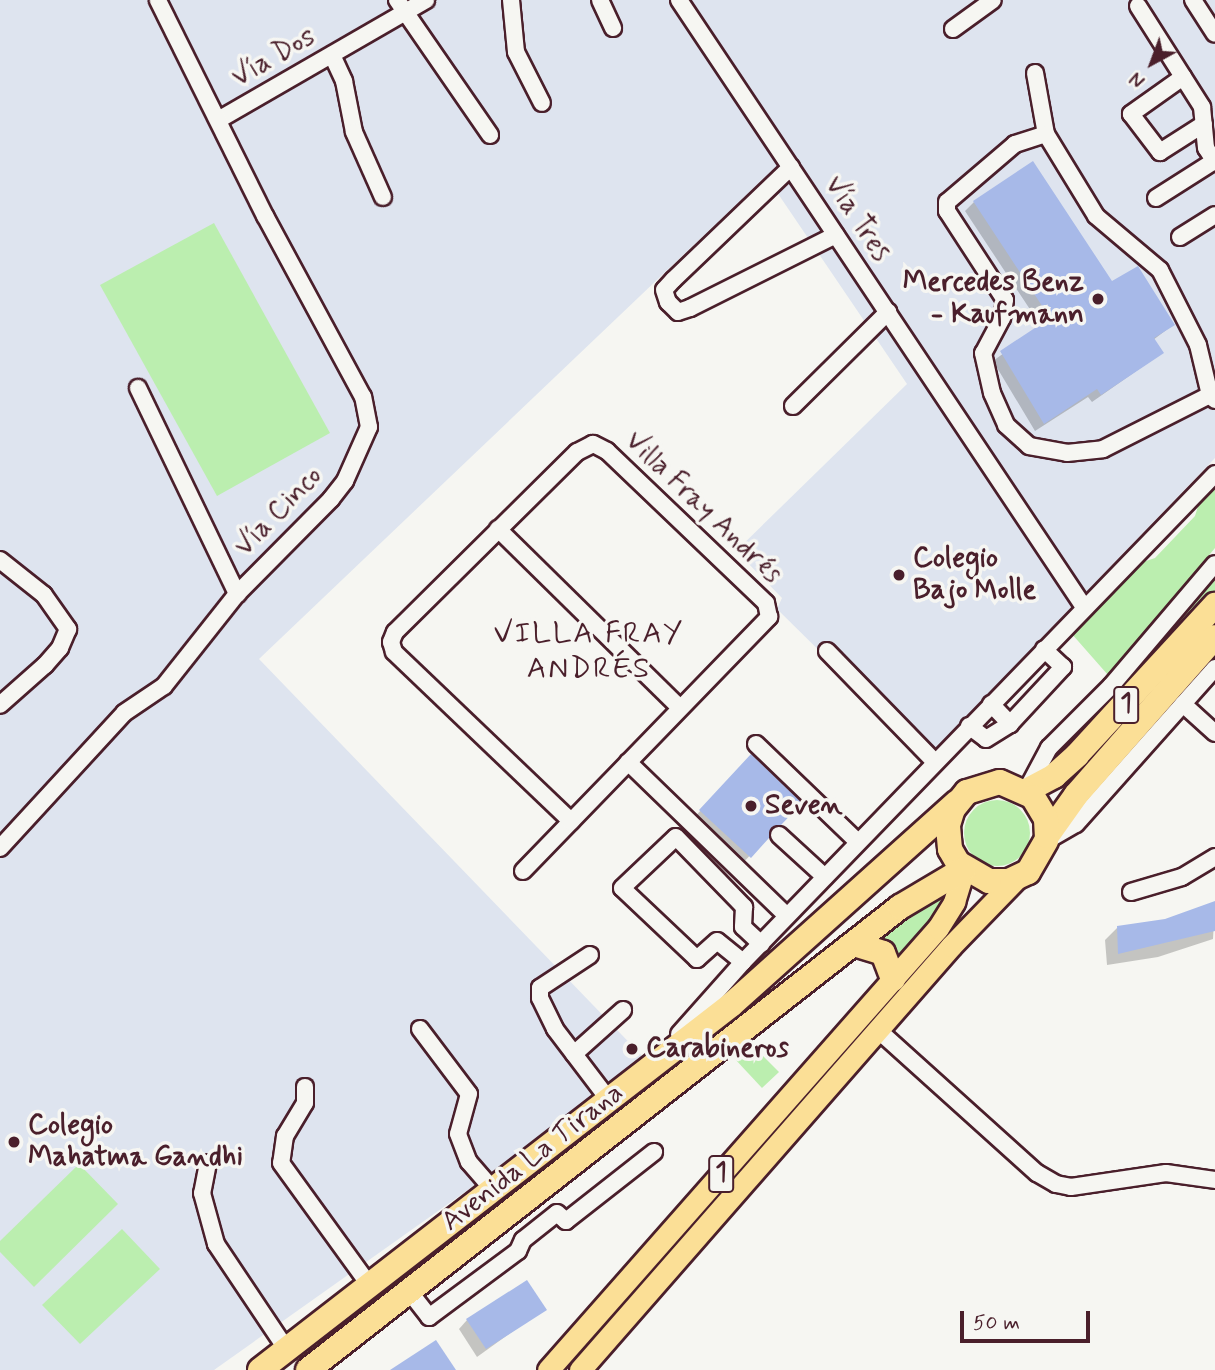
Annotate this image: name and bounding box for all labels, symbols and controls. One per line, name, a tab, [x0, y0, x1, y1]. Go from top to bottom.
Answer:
street label: Vía Dos	[226, 21, 322, 95]
north arrow	[1117, 28, 1187, 98]
text: N	[1125, 66, 1151, 93]
street label: Vía Tres	[817, 170, 897, 268]
place label: Mercedes Benz - Kaufmann	[903, 266, 1084, 332]
marker: Mercedes Benz - Kaufmann	[1090, 291, 1106, 307]
street label: Villa Fray Andrés	[618, 425, 788, 591]
street label: Vía Cinco	[228, 460, 330, 564]
place label: Colegio Bajo Molle	[913, 542, 1037, 608]
marker: Colegio Bajo Molle	[891, 567, 907, 583]
district label: VILLA FRAY ANDRÉS	[499, 616, 679, 686]
road number: 1	[1112, 682, 1140, 727]
place label: Seven	[765, 789, 843, 823]
marker: Seven	[743, 798, 759, 814]
place label: Carabineros	[646, 1032, 789, 1066]
marker: Carabineros	[624, 1041, 640, 1057]
street label: Avenida La Tirana	[435, 1076, 631, 1240]
place label: Colegio Mahatma Gandhi	[28, 1109, 237, 1175]
marker: Colegio Mahatma Gandhi	[6, 1134, 22, 1150]
road number: 1	[707, 1152, 735, 1196]
scale bar	[963, 1296, 1092, 1340]
text: 50 m	[973, 1309, 1020, 1337]

